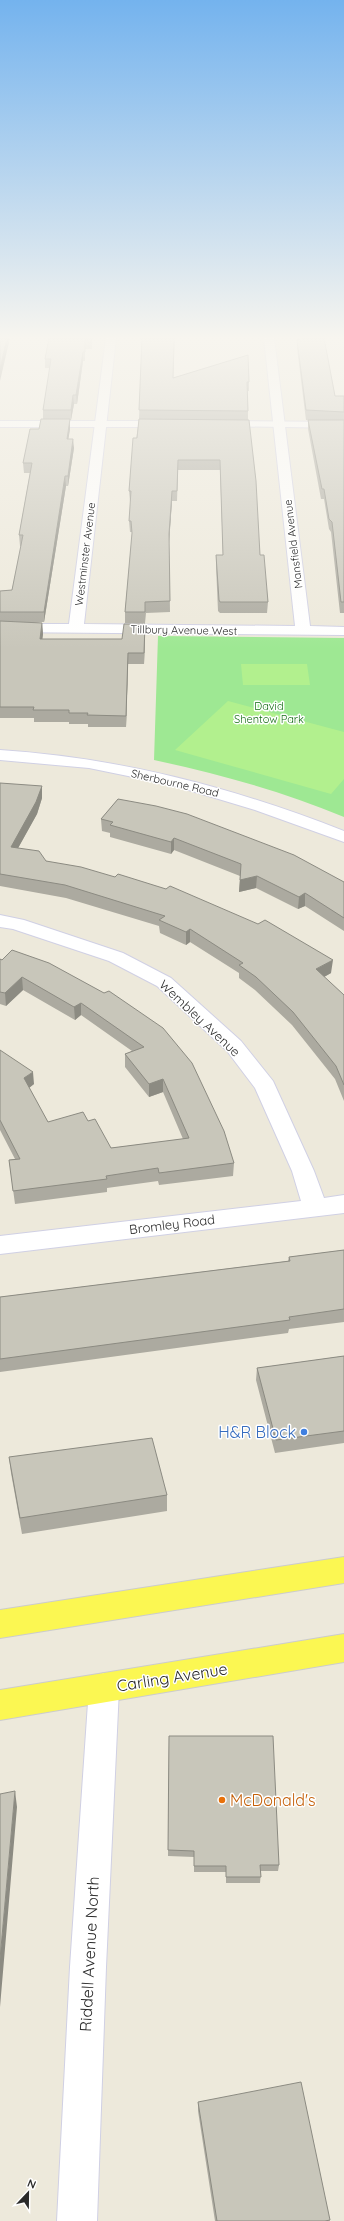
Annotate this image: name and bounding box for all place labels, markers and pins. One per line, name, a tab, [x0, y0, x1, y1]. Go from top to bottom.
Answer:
place label: H&R Block	[218, 1422, 296, 1442]
marker: H&R Block	[299, 1427, 309, 1437]
place label: McDonald's	[230, 1790, 316, 1810]
marker: McDonald's	[217, 1795, 227, 1805]

